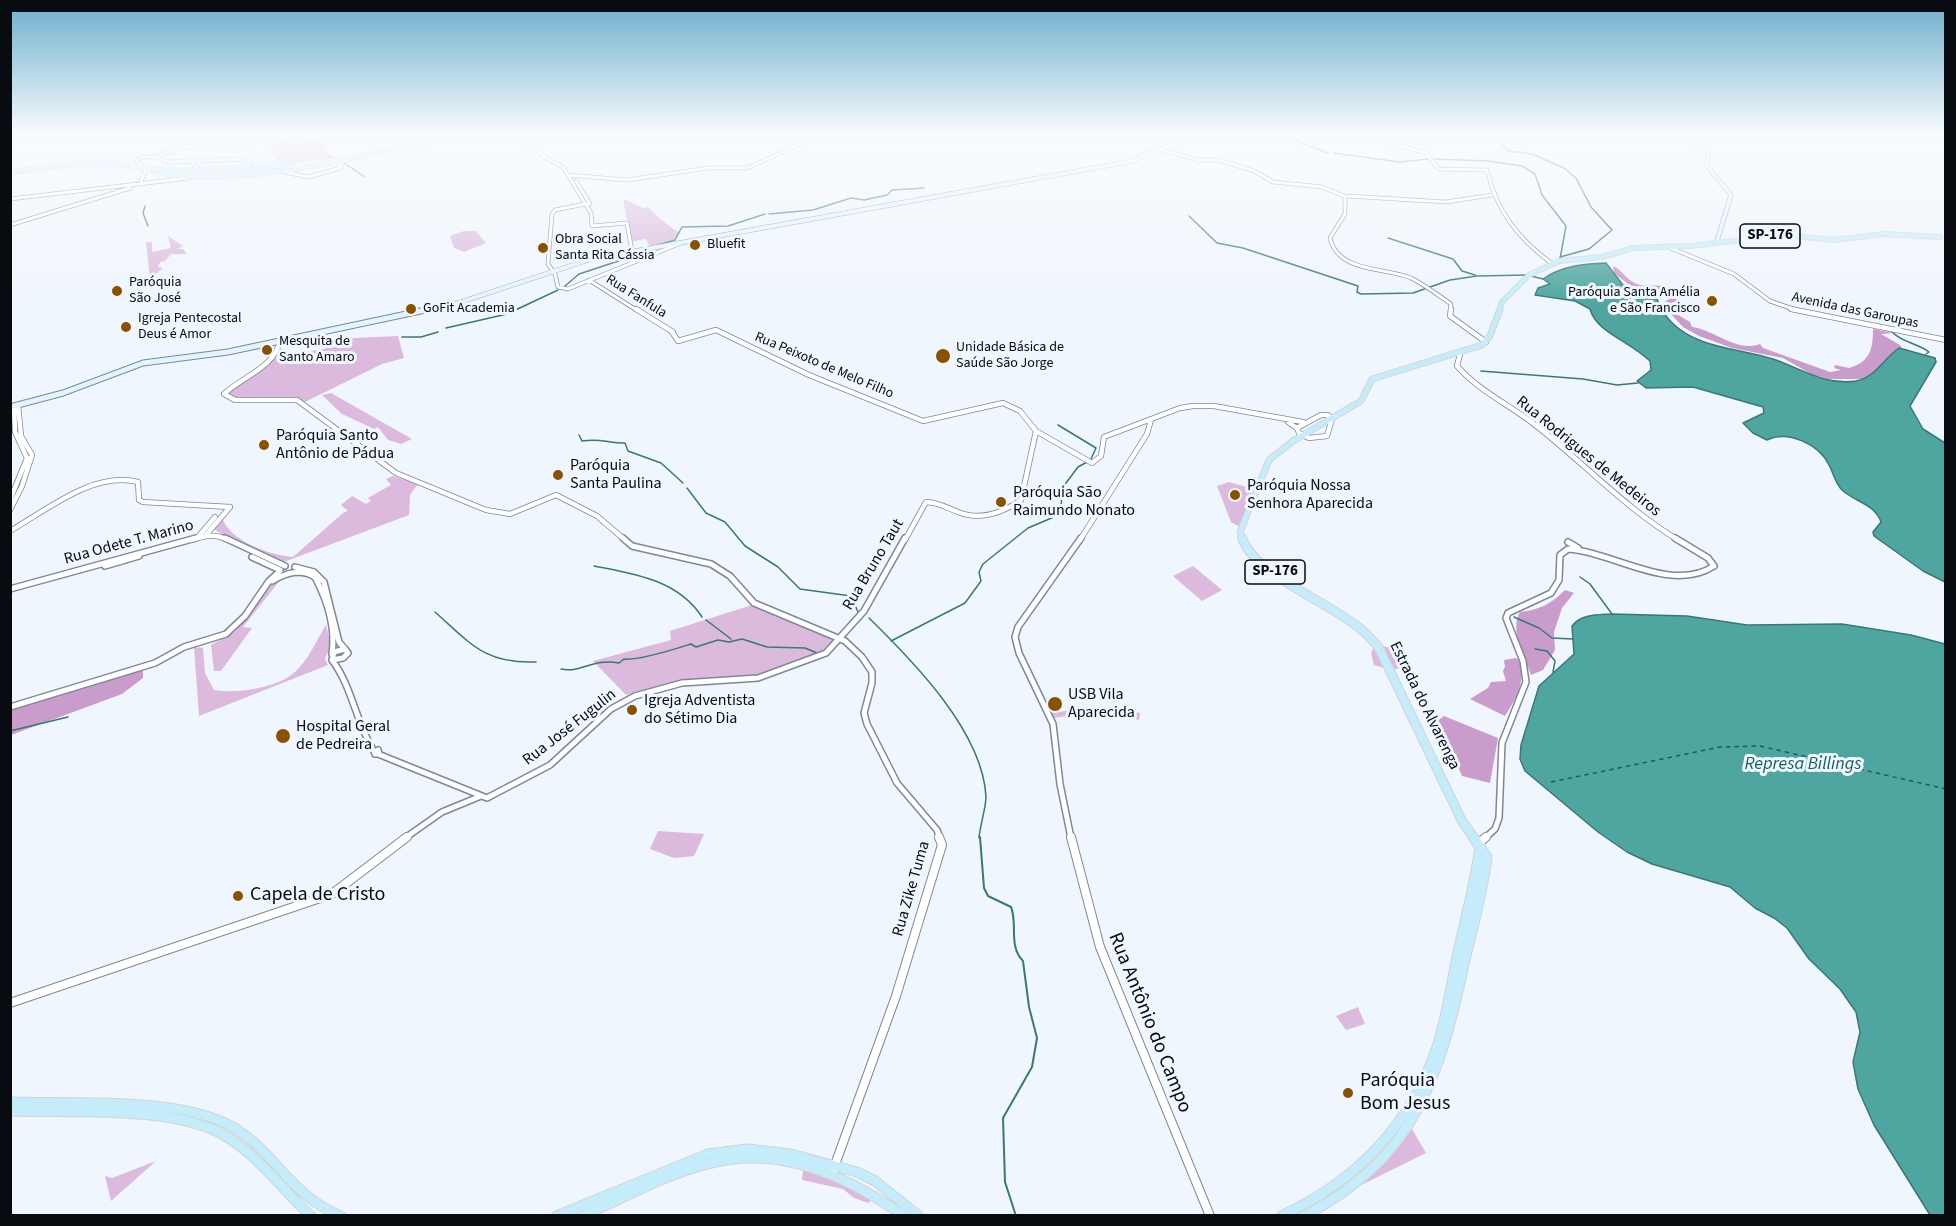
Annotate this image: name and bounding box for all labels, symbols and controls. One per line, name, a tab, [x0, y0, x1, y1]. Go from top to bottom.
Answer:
road number: SP-176	[1740, 224, 1800, 248]
place label: Obra Social Santa Rita Cássia	[555, 232, 654, 264]
place label: Bluefit	[707, 237, 746, 253]
marker: Bluefit	[688, 238, 702, 252]
marker: Obra Social Santa Rita Cássia	[536, 241, 550, 255]
street label: Rua Fanfula	[602, 272, 670, 322]
place label: Paróquia São José	[129, 275, 182, 308]
marker: Paróquia São José	[110, 284, 124, 298]
place label: Paróquia Santa Amélia e São Francisco	[1568, 285, 1700, 318]
street label: Avenida das Garoupas	[1790, 289, 1920, 333]
marker: Paróquia Santa Amélia e São Francisco	[1705, 294, 1719, 308]
place label: GoFit Academia	[423, 301, 515, 317]
marker: GoFit Academia	[404, 302, 418, 316]
place label: Igreja Pentecostal Deus é Amor	[138, 311, 242, 344]
marker: Igreja Pentecostal Deus é Amor	[119, 320, 133, 334]
street label: Rua Peixoto de Melo Filho	[752, 329, 896, 403]
place label: Mesquita de Santo Amaro	[279, 334, 355, 366]
place label: Unidade Básica de Saúde São Jorge	[956, 340, 1064, 372]
marker: Mesquita de Santo Amaro	[260, 343, 274, 357]
marker: Unidade Básica de Saúde São Jorge	[934, 347, 952, 365]
street label: Rua Rodrigues de Medeiros	[1512, 393, 1664, 521]
place label: Paróquia Santo Antônio de Pádua	[276, 426, 394, 464]
marker: Paróquia Santo Antônio de Pádua	[257, 438, 271, 452]
place label: Paróquia Santa Paulina	[570, 456, 662, 494]
marker: Paróquia Santa Paulina	[551, 468, 565, 482]
place label: Paróquia Nossa Senhora Aparecida	[1247, 476, 1373, 514]
place label: Paróquia São Raimundo Nonato	[1013, 483, 1135, 521]
marker: Paróquia Nossa Senhora Aparecida	[1228, 488, 1242, 502]
marker: Paróquia São Raimundo Nonato	[994, 495, 1008, 509]
street label: Rua Odete T. Marino	[62, 516, 196, 570]
street label: Rua Bruno Taut	[839, 516, 909, 614]
road number: SP-176	[1245, 560, 1305, 584]
street label: Estrada do Alvarenga	[1385, 639, 1463, 773]
place label: USB Vila Aparecida	[1068, 685, 1135, 723]
street label: Rua José Fugulin	[520, 686, 620, 770]
place label: Igreja Adventista do Sétimo Dia	[644, 691, 755, 729]
marker: USB Vila Aparecida	[1046, 695, 1064, 713]
marker: Igreja Adventista do Sétimo Dia	[625, 703, 639, 717]
place label: Hospital Geral de Pedreira	[296, 717, 390, 755]
marker: Hospital Geral de Pedreira	[274, 727, 292, 745]
water label: Represa Billings	[1744, 754, 1862, 776]
street label: Rua Zike Tuma	[889, 839, 935, 939]
place label: Capela de Cristo	[250, 884, 385, 908]
marker: Capela de Cristo	[231, 889, 245, 903]
street label: Rua Antônio do Campo	[1102, 929, 1196, 1117]
place label: Paróquia Bom Jesus	[1360, 1070, 1450, 1117]
marker: Paróquia Bom Jesus	[1341, 1086, 1355, 1100]

